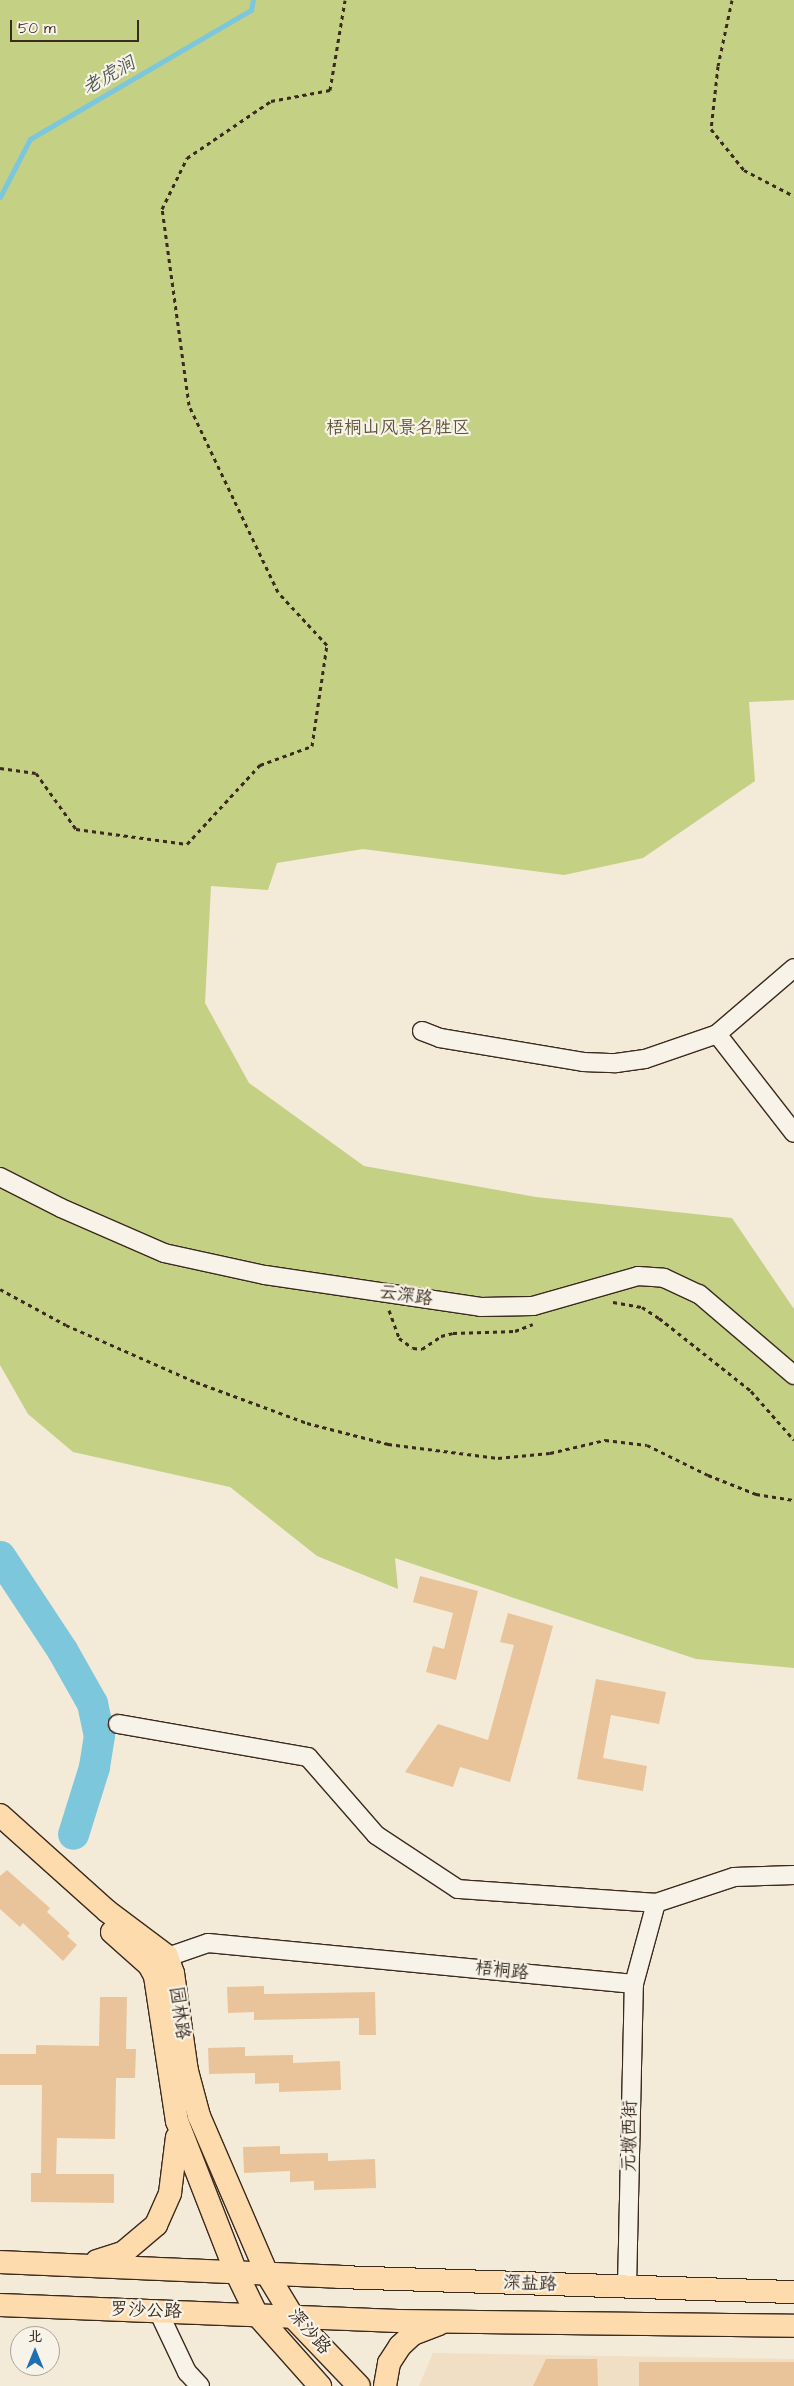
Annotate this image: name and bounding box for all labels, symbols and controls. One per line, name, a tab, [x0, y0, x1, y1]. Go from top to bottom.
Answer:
scale bar	[12, 10, 141, 42]
text: 50 m	[18, 18, 56, 39]
water label: 老虎涧	[79, 52, 139, 100]
park label: 梧桐山风景名胜区	[326, 417, 470, 439]
street label: 云深路	[378, 1282, 434, 1310]
street label: 梧桐路	[474, 1957, 530, 1985]
street label: 园林路	[165, 1985, 193, 2041]
street label: 元墩西街	[619, 2100, 641, 2172]
street label: 深盐路	[503, 2272, 557, 2296]
street label: 罗沙公路	[110, 2299, 182, 2323]
street label: 深沙路	[283, 2305, 335, 2359]
north arrow	[10, 2326, 60, 2376]
text: 北	[28, 2327, 42, 2347]

